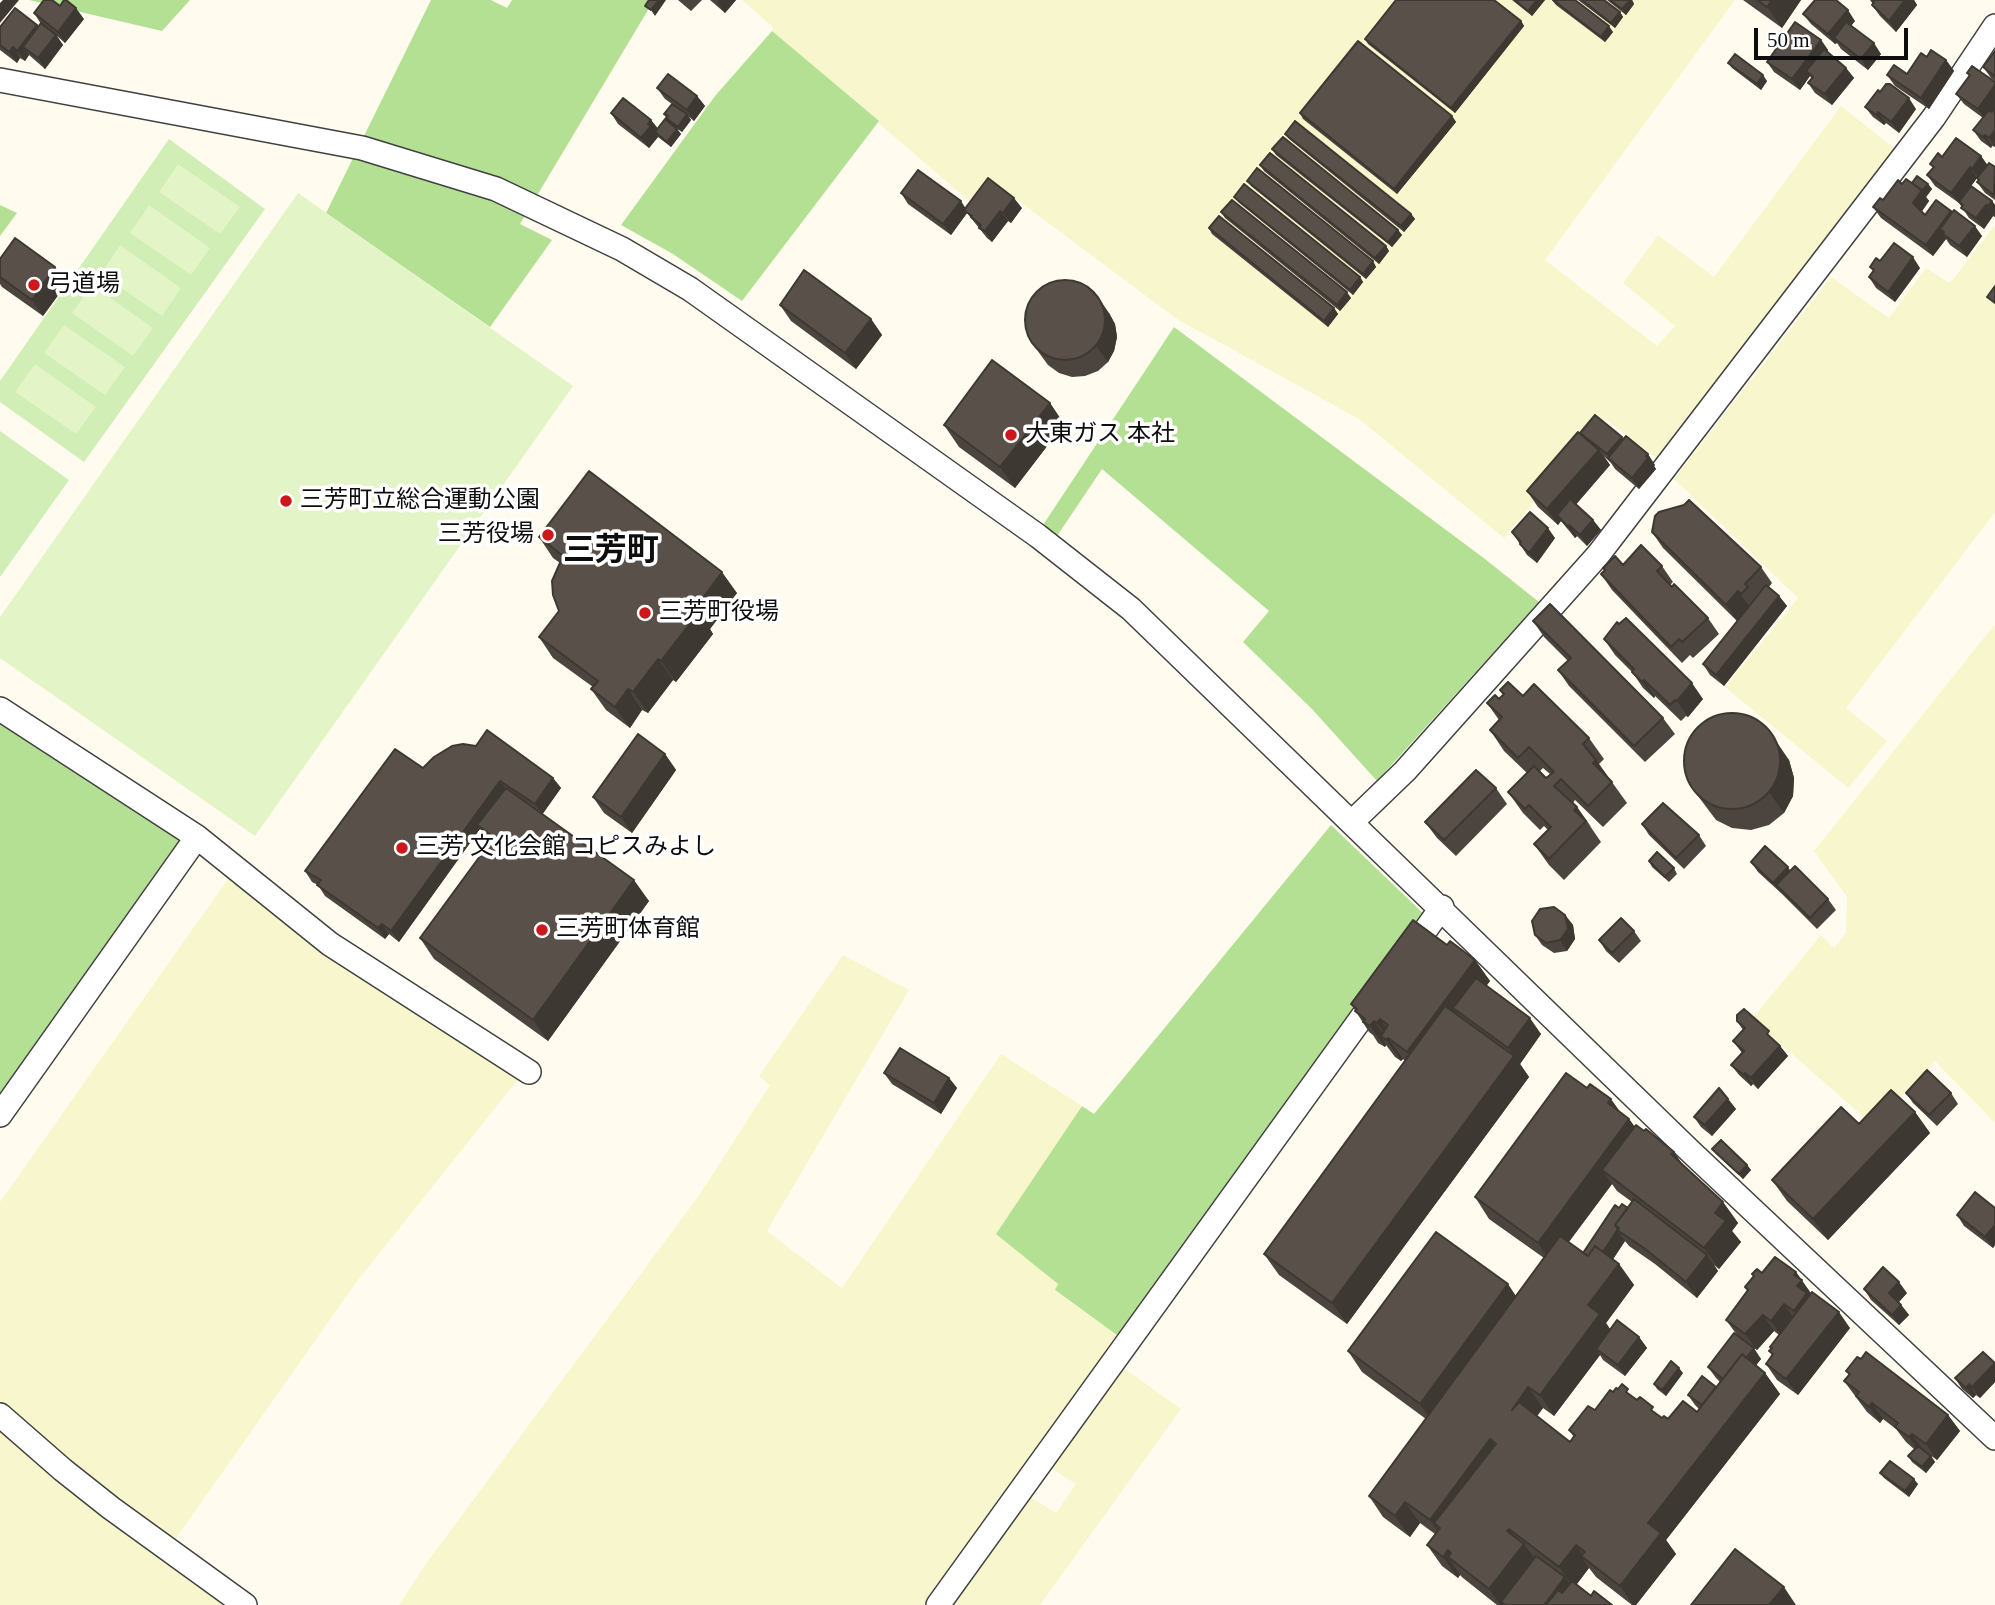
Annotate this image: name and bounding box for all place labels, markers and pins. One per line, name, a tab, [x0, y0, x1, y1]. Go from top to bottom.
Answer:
place label: 弓道場	[48, 271, 120, 299]
marker: 弓道場	[26, 277, 42, 293]
place label: 大東ガス 本社	[1025, 421, 1175, 449]
marker: 大東ガス 本社	[1003, 427, 1019, 443]
place label: 三芳町立総合運動公園	[300, 487, 540, 515]
marker: 三芳町立総合運動公園	[278, 493, 294, 509]
place label: 三芳役場	[438, 521, 534, 549]
marker: 三芳役場	[540, 527, 556, 543]
place label: 三芳町役場	[659, 599, 779, 627]
marker: 三芳町役場	[637, 605, 653, 621]
place label: 三芳 文化会館 コピスみよし	[416, 834, 716, 862]
marker: 三芳 文化会館 コピスみよし	[394, 840, 410, 856]
place label: 三芳町体育館	[556, 916, 700, 944]
marker: 三芳町体育館	[534, 922, 550, 938]

